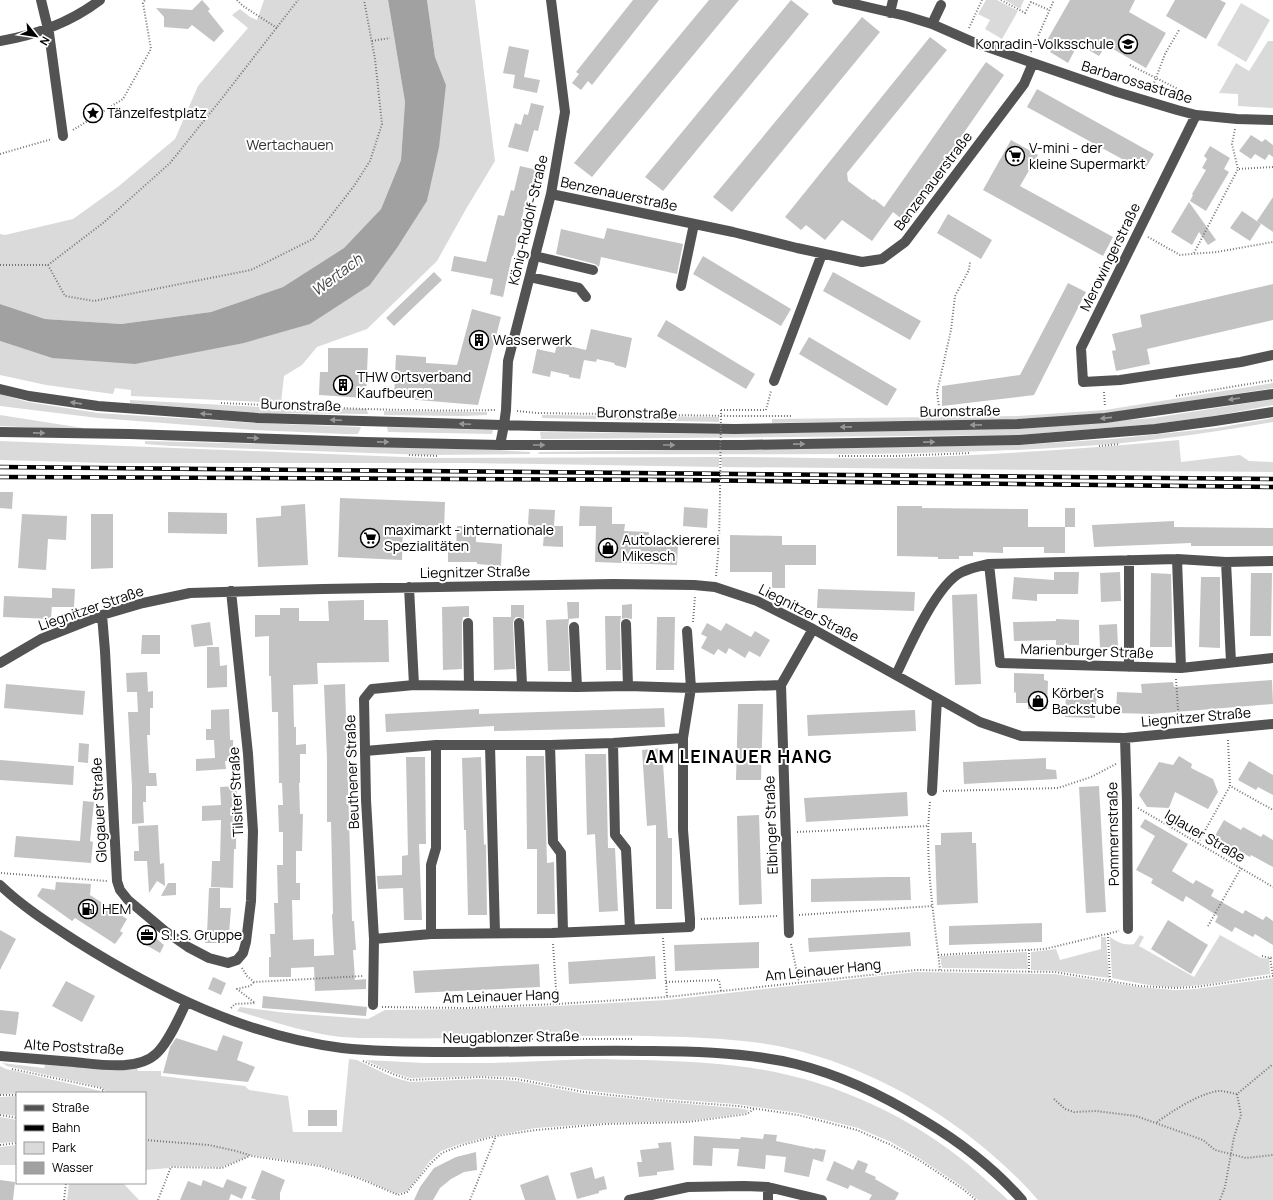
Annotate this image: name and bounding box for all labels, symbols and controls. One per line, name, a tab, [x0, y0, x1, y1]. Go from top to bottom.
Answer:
north arrow	[16, 16, 56, 56]
school or university icon: Konradin-Volksschule	[1117, 33, 1139, 55]
text: N	[37, 34, 54, 49]
place label: Konradin-Volksschule	[975, 34, 1114, 53]
street label: Barbarossastraße	[1079, 56, 1195, 107]
place icon: Tänzelfestplatz	[82, 102, 104, 124]
place label: Tänzelfestplatz	[107, 103, 207, 122]
street label: Benzenauerstraße	[889, 127, 976, 234]
park label: Wertachauen	[246, 135, 334, 154]
place label: V-mini - der kleine Supermarkt	[1029, 138, 1146, 173]
supermarket icon: V-mini - der kleine Supermarkt	[1004, 145, 1026, 167]
street label: König-Rudolf-Straße	[503, 153, 552, 287]
street label: Benzenauerstraße	[559, 172, 679, 215]
street label: Merowingerstraße	[1075, 199, 1144, 314]
water label: Wertach	[307, 248, 367, 301]
building icon: Wasserwerk	[468, 329, 490, 351]
place label: Wasserwerk	[493, 330, 573, 349]
place label: THW Ortsverband Kaufbeuren	[357, 367, 471, 402]
building icon: THW Ortsverband Kaufbeuren	[332, 374, 354, 396]
street label: Buronstraße	[260, 394, 342, 415]
one-way arrow	[1228, 397, 1241, 403]
one-way arrow	[70, 399, 82, 405]
street label: Buronstraße	[920, 400, 1000, 421]
street label: Buronstraße	[597, 402, 677, 423]
one-way arrow	[200, 410, 212, 417]
one-way arrow	[1100, 414, 1112, 421]
one-way arrow	[329, 417, 342, 423]
one-way arrow	[459, 420, 471, 427]
one-way arrow	[969, 422, 982, 428]
one-way arrow	[839, 424, 852, 430]
one-way arrow	[33, 430, 46, 436]
one-way arrow	[247, 435, 259, 442]
one-way arrow	[923, 438, 935, 445]
one-way arrow	[377, 439, 389, 446]
one-way arrow	[793, 441, 806, 447]
one-way arrow	[533, 442, 546, 448]
one-way arrow	[663, 442, 676, 448]
place label: maximarkt - internationale Spezialitäten	[384, 520, 554, 555]
supermarket icon: maximarkt - internationale Spezialitäten	[359, 527, 381, 549]
place label: Autolackiererei Mikesch	[622, 530, 719, 565]
shop icon: Autolackiererei Mikesch	[597, 537, 619, 559]
street label: Liegnitzer Straße	[420, 561, 530, 582]
street label: Liegnitzer Straße	[756, 579, 863, 646]
street label: Liegnitzer Straße	[36, 581, 146, 634]
street label: Marienburger Straße	[1020, 639, 1154, 662]
place label: Körber's Backstube	[1052, 683, 1121, 718]
shop icon: Körber's Backstube	[1027, 690, 1049, 712]
street label: Liegnitzer Straße	[1140, 702, 1252, 731]
street label: Beuthener Straße	[340, 714, 363, 830]
district label: AM LEINAUER HANG	[645, 744, 833, 768]
street label: Tilsiter Straße	[224, 746, 247, 838]
street label: Glogauer Straße	[86, 757, 111, 863]
street label: Elbinger Straße	[759, 775, 782, 875]
street label: Pommernstraße	[1102, 782, 1123, 886]
street label: Iglauer Straße	[1161, 805, 1249, 866]
fuel station icon: HEM	[77, 898, 99, 920]
place label: HEM	[102, 899, 131, 918]
office icon: S.I.S. Gruppe	[136, 924, 158, 946]
place label: S.I.S. Gruppe	[161, 925, 242, 944]
street label: Am Leinauer Hang	[764, 954, 882, 985]
street label: Am Leinauer Hang	[442, 984, 560, 1007]
street label: Neugablonzer Straße	[443, 1026, 579, 1047]
street label: Alte Poststraße	[24, 1034, 125, 1059]
legend	[16, 1092, 146, 1184]
text: Straße	[52, 1099, 89, 1116]
text: Bahn	[52, 1119, 80, 1136]
text: Park	[52, 1139, 77, 1156]
text: Wasser	[52, 1159, 94, 1176]

